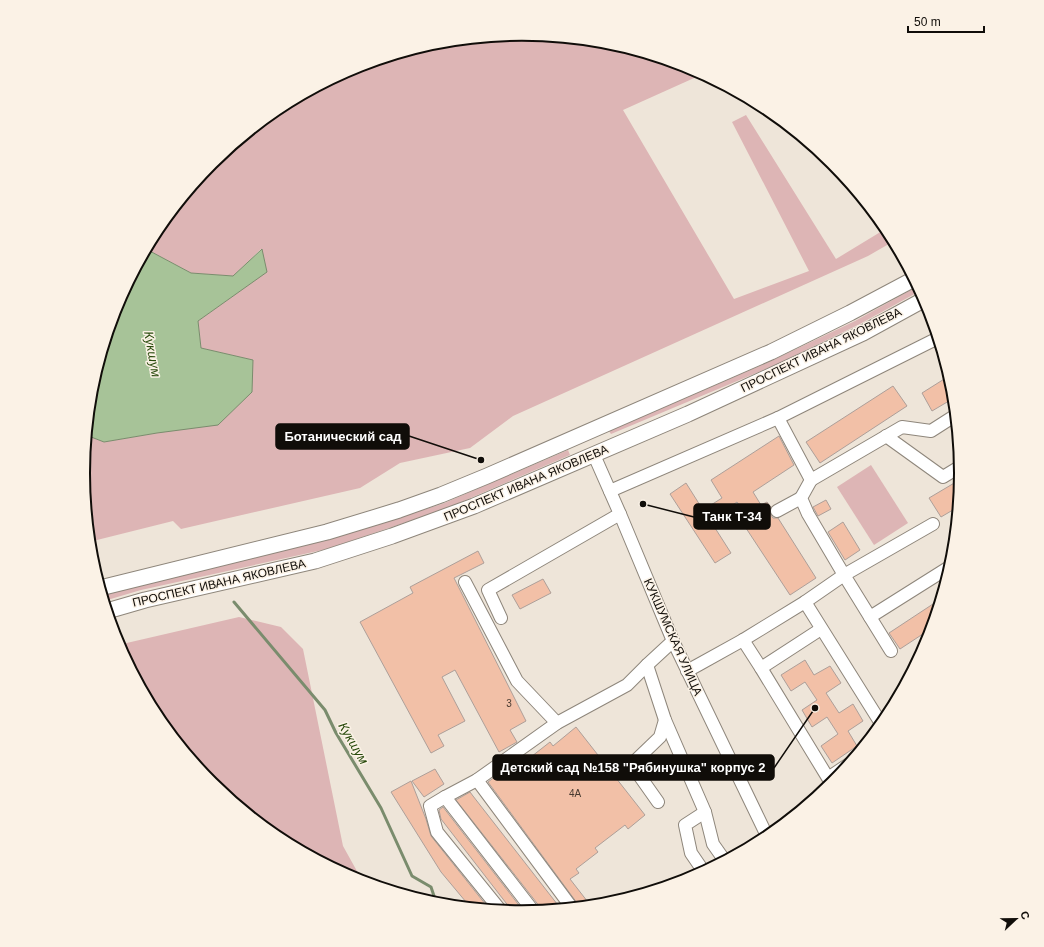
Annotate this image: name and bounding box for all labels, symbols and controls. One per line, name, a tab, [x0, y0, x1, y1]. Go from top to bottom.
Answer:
scale bar	[908, 8, 984, 34]
text: 50 m	[914, 15, 941, 29]
street label: ПРОСПЕКТ ИВАНА ЯКОВЛЕВА	[738, 305, 904, 395]
water label: Кукшум	[141, 330, 164, 378]
callout: Ботанический сад	[276, 424, 409, 449]
text: Ботанический сад	[284, 429, 402, 444]
street label: ПРОСПЕКТ ИВАНА ЯКОВЛЕВА	[442, 442, 610, 524]
callout: Танк Т-34	[694, 504, 770, 529]
text: Танк Т-34	[702, 509, 763, 524]
street label: ПРОСПЕКТ ИВАНА ЯКОВЛЕВА	[131, 556, 307, 610]
street label: КУКШУМСКАЯ УЛИЦА	[641, 576, 705, 698]
house number: 3	[506, 698, 512, 709]
water label: Кукшум	[335, 719, 372, 767]
callout: Детский сад №158 "Рябинушка" корпус 2	[493, 755, 774, 780]
text: Детский сад №158 "Рябинушка" корпус 2	[500, 760, 766, 775]
house number: 4А	[569, 788, 581, 799]
north arrow	[996, 899, 1036, 939]
text: С	[1018, 909, 1032, 921]

